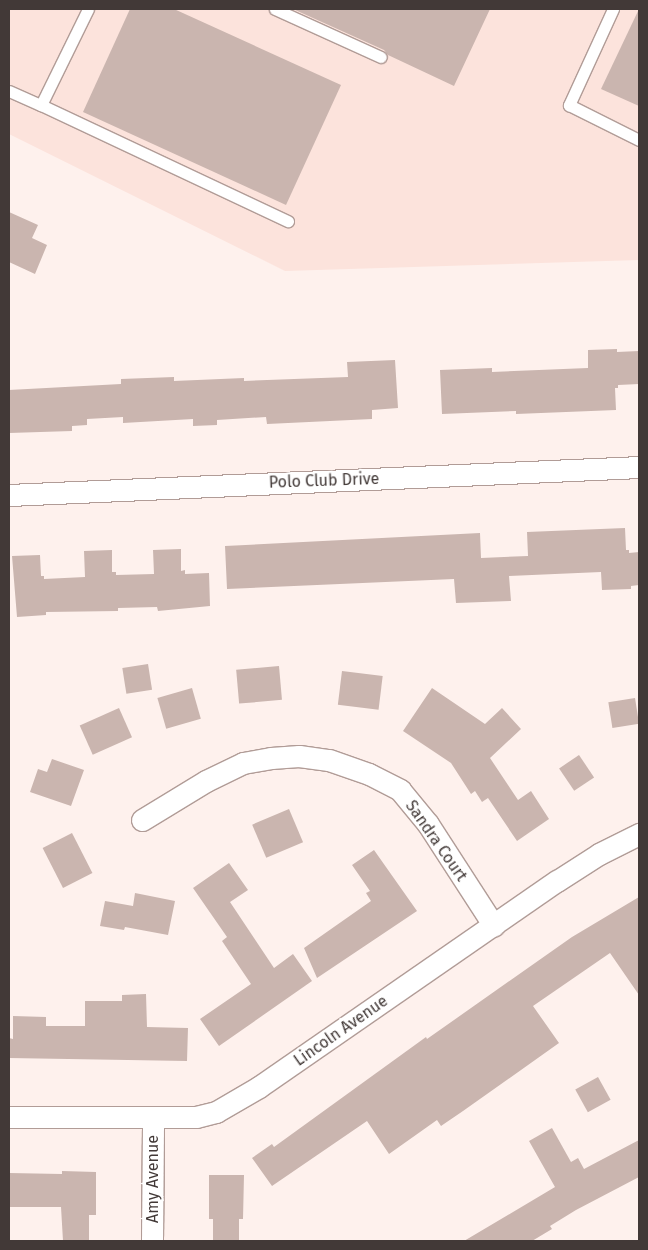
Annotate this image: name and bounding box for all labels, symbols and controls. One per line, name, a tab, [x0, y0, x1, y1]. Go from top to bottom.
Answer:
street label: Polo Club Drive	[268, 469, 380, 493]
street label: Sandra Court	[401, 797, 471, 885]
street label: Lincoln Avenue	[290, 992, 392, 1070]
street label: Amy Avenue	[143, 1135, 163, 1223]

